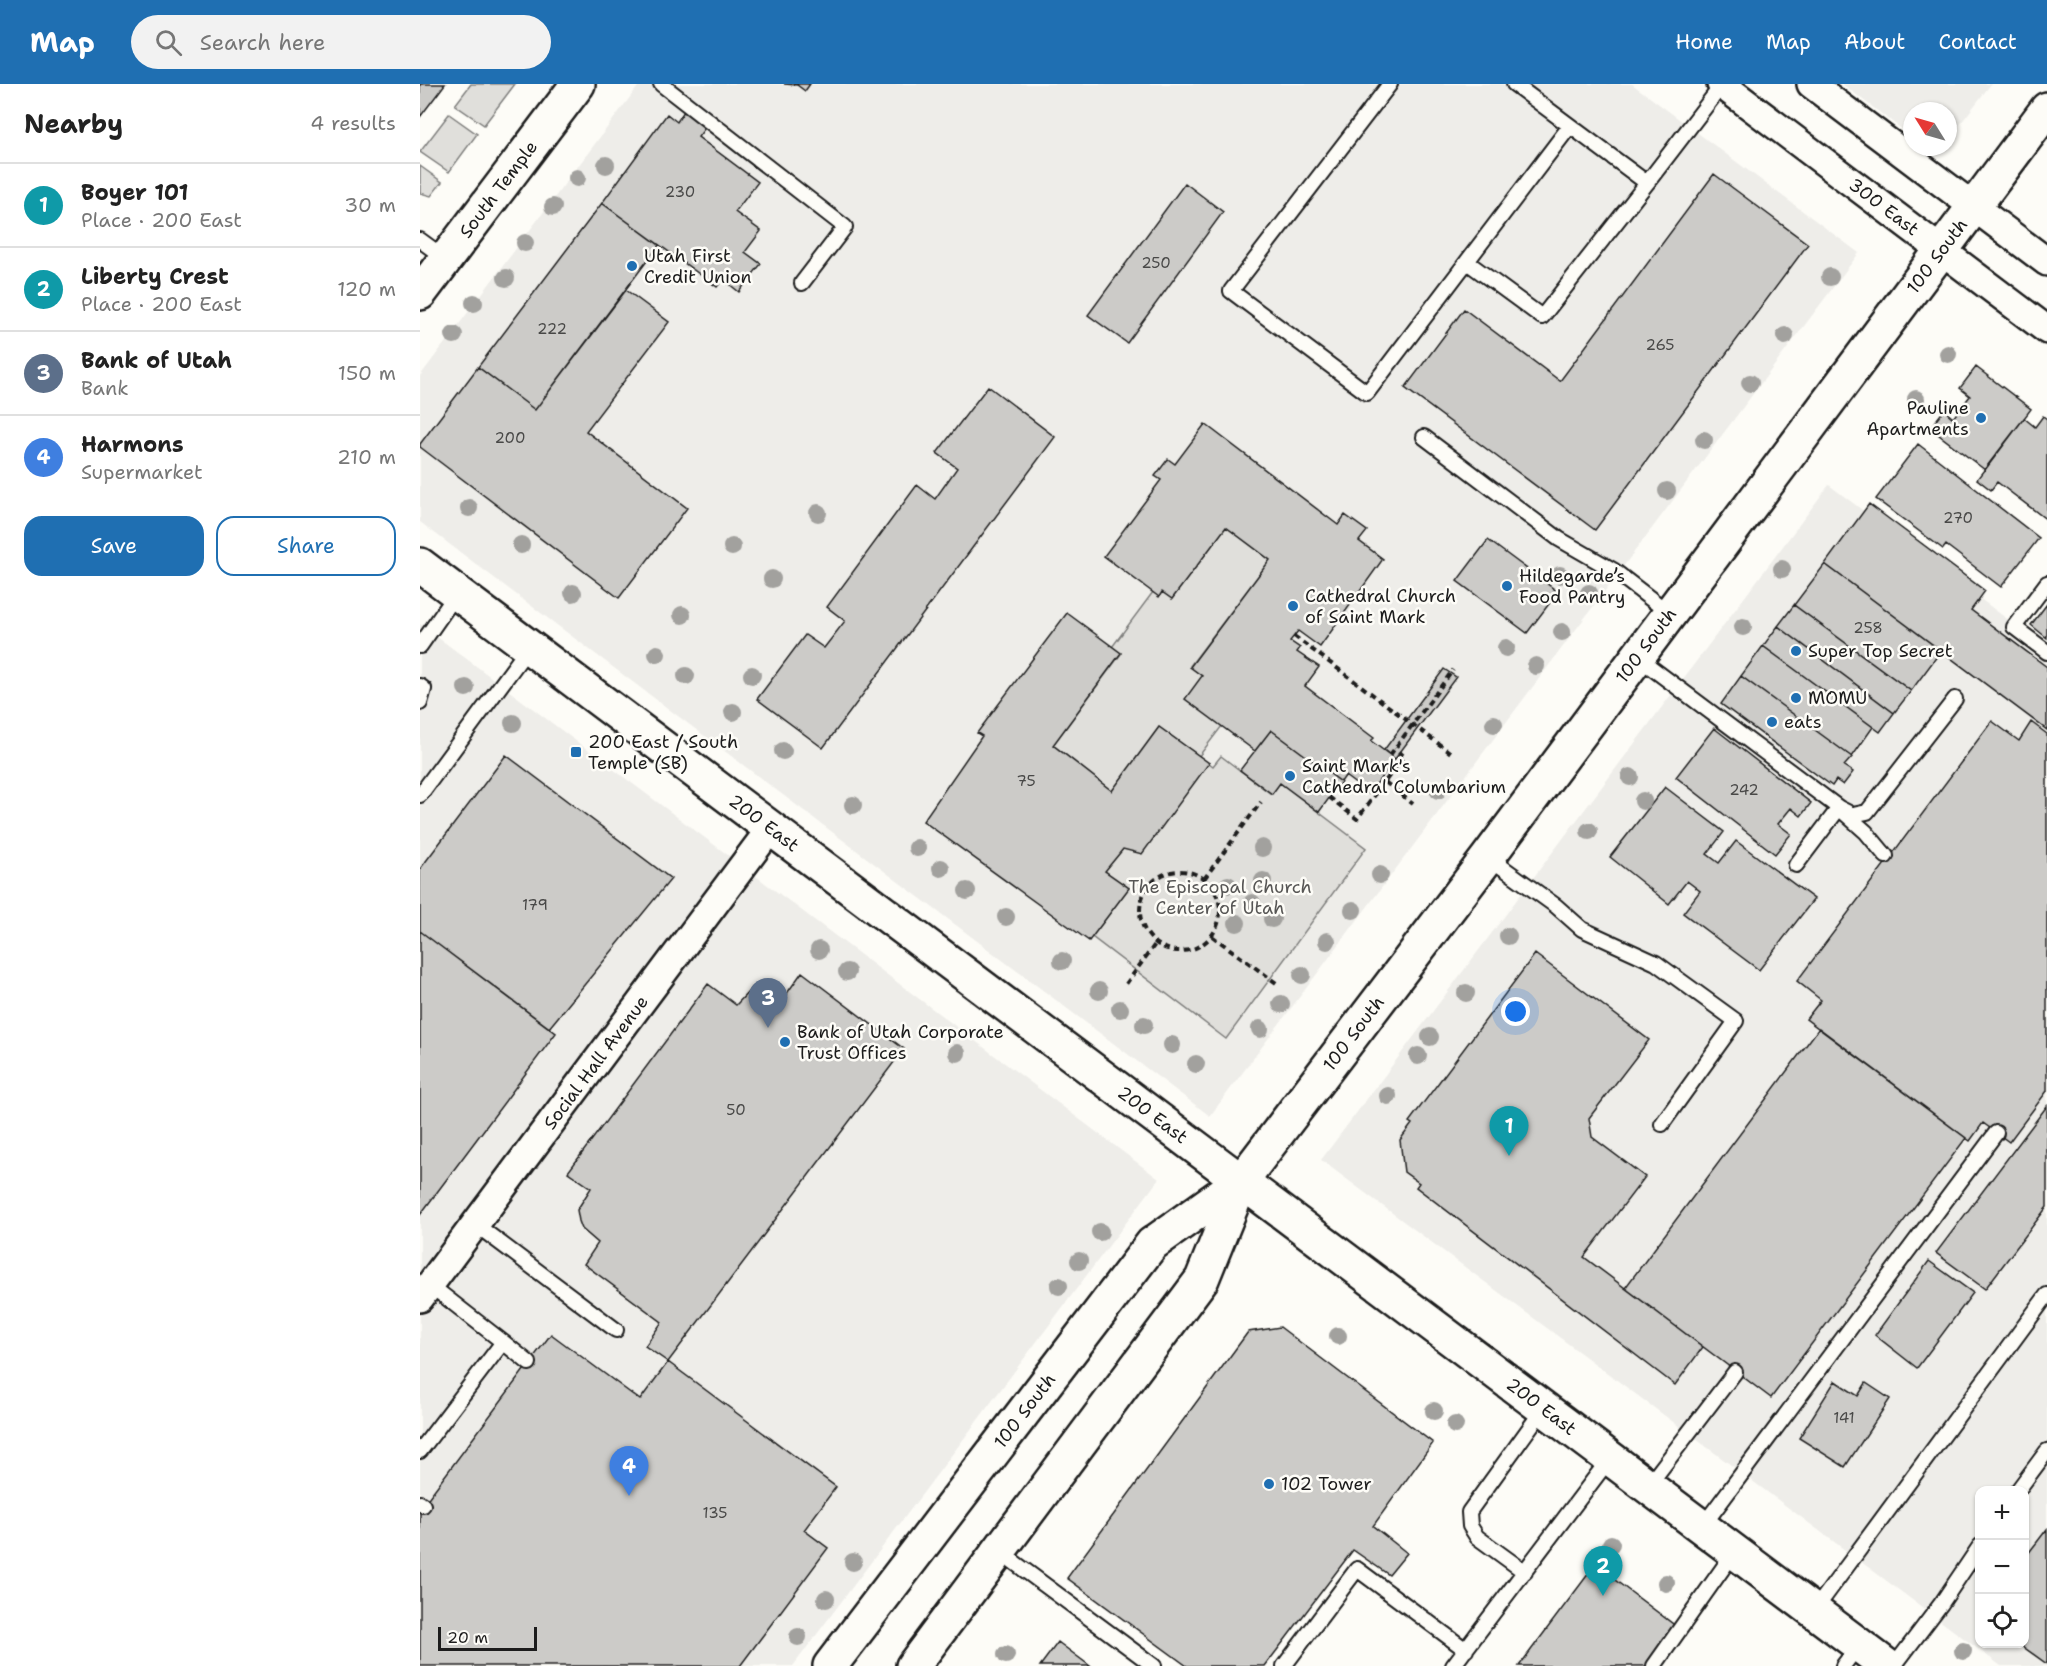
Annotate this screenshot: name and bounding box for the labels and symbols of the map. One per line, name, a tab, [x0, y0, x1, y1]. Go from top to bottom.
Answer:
north arrow	[1903, 102, 1957, 156]
street label: South Temple	[454, 136, 543, 243]
street label: 300 East	[1844, 173, 1924, 241]
house number: 230	[665, 182, 695, 202]
street label: 100 South	[1901, 214, 1973, 299]
place label: Utah First Credit Union	[644, 244, 752, 289]
house number: 250	[1141, 253, 1171, 273]
marker: Utah First Credit Union	[625, 259, 639, 273]
house number: 222	[537, 319, 567, 339]
house number: 265	[1646, 335, 1674, 355]
place label: Pauline Apartments	[1866, 396, 1969, 441]
marker: Pauline Apartments	[1974, 411, 1988, 425]
house number: 200	[495, 428, 525, 448]
house number: 270	[1943, 508, 1973, 528]
place label: Hildegarde’s Food Pantry	[1519, 564, 1625, 609]
marker: Hildegarde’s Food Pantry	[1500, 579, 1514, 593]
place label: Cathedral Church of Saint Mark	[1305, 584, 1456, 629]
marker: Cathedral Church of Saint Mark	[1286, 599, 1300, 613]
street label: 100 South	[1610, 603, 1682, 688]
house number: 258	[1853, 618, 1883, 638]
place label: Super Top Secret	[1808, 639, 1953, 663]
marker: Super Top Secret	[1789, 644, 1803, 658]
place label: MOMU	[1808, 686, 1867, 710]
marker: MOMU	[1789, 691, 1803, 705]
place label: eats	[1784, 710, 1822, 734]
marker: eats	[1765, 715, 1779, 729]
place label: 200 East / South Temple (SB)	[588, 730, 738, 775]
marker: 200 East / South Temple (SB)	[569, 745, 583, 759]
place label: Saint Mark's Cathedral Columbarium	[1302, 754, 1506, 799]
marker: Saint Mark's Cathedral Columbarium	[1283, 769, 1297, 783]
house number: 75	[1016, 771, 1036, 791]
house number: 242	[1729, 780, 1759, 800]
street label: 200 East	[724, 789, 804, 857]
park label: The Episcopal Church Center of Utah	[1128, 875, 1312, 920]
house number: 179	[522, 895, 548, 915]
pin: 3	[748, 978, 788, 1028]
street label: Social Hall Avenue	[538, 991, 654, 1134]
street label: 100 South	[1317, 991, 1390, 1076]
your location	[1501, 997, 1530, 1026]
place label: Bank of Utah Corporate Trust Offices	[797, 1020, 1004, 1065]
marker: Bank of Utah Corporate Trust Offices	[778, 1035, 792, 1049]
street label: 200 East	[1113, 1081, 1193, 1149]
house number: 50	[726, 1100, 746, 1120]
pin: 1	[1490, 1106, 1528, 1156]
street label: 100 South	[988, 1369, 1061, 1453]
street label: 200 East	[1501, 1372, 1581, 1441]
house number: 141	[1833, 1408, 1855, 1428]
pin: 4	[610, 1446, 648, 1496]
place label: 102 Tower	[1281, 1472, 1372, 1496]
marker: 102 Tower	[1262, 1477, 1276, 1491]
house number: 135	[703, 1503, 727, 1523]
pin: 2	[1584, 1546, 1622, 1596]
scale bar	[438, 1624, 537, 1652]

